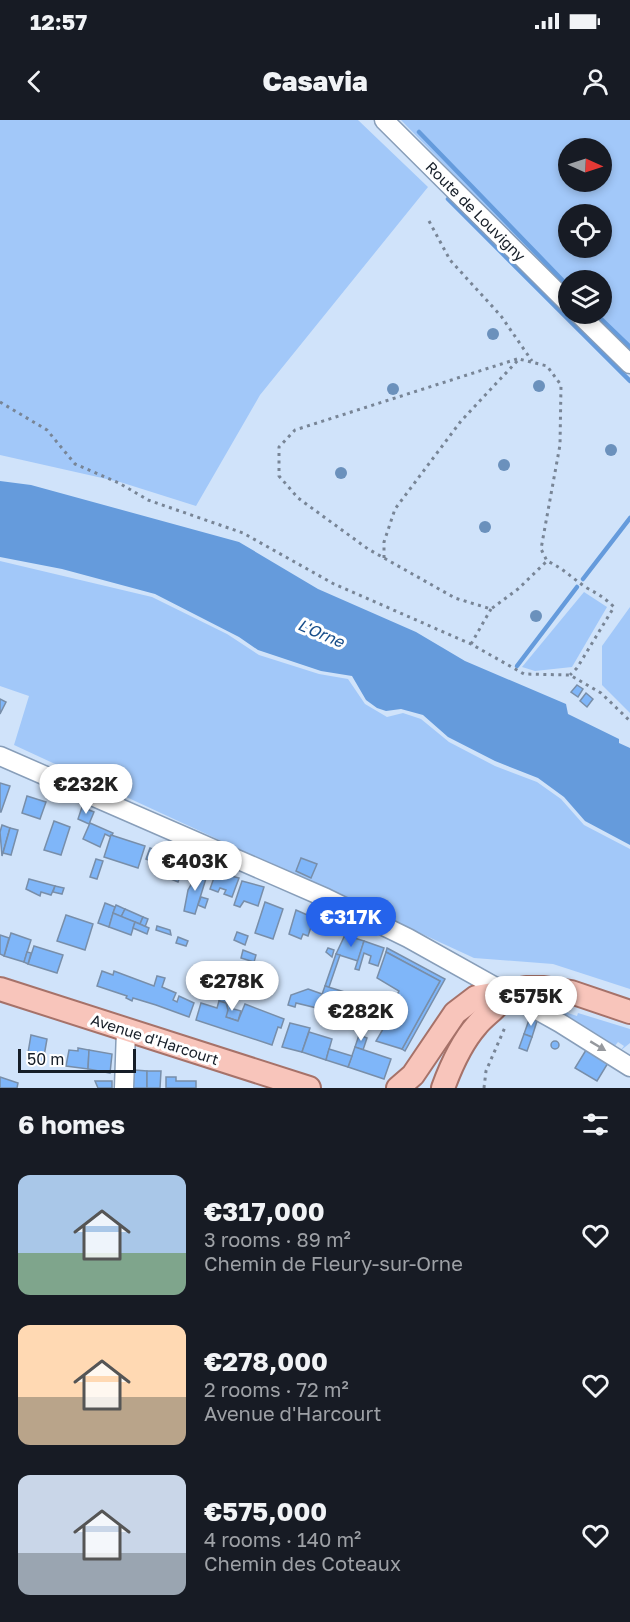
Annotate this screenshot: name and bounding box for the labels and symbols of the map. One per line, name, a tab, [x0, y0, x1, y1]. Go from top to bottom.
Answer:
north arrow	[558, 138, 612, 192]
street label: Route de Louvigny	[422, 157, 530, 265]
water label: L'Orne	[295, 614, 349, 652]
pin: €232K	[44, 764, 128, 815]
pin: €403K	[153, 841, 237, 892]
pin: €317K	[309, 897, 393, 948]
pin: €278K	[190, 961, 274, 1012]
pin: €575K	[489, 976, 573, 1027]
pin: €282K	[319, 991, 403, 1042]
street label: Avenue d'Harcourt	[89, 1010, 221, 1068]
one-way arrow	[590, 1040, 606, 1051]
scale bar	[18, 1046, 136, 1073]

